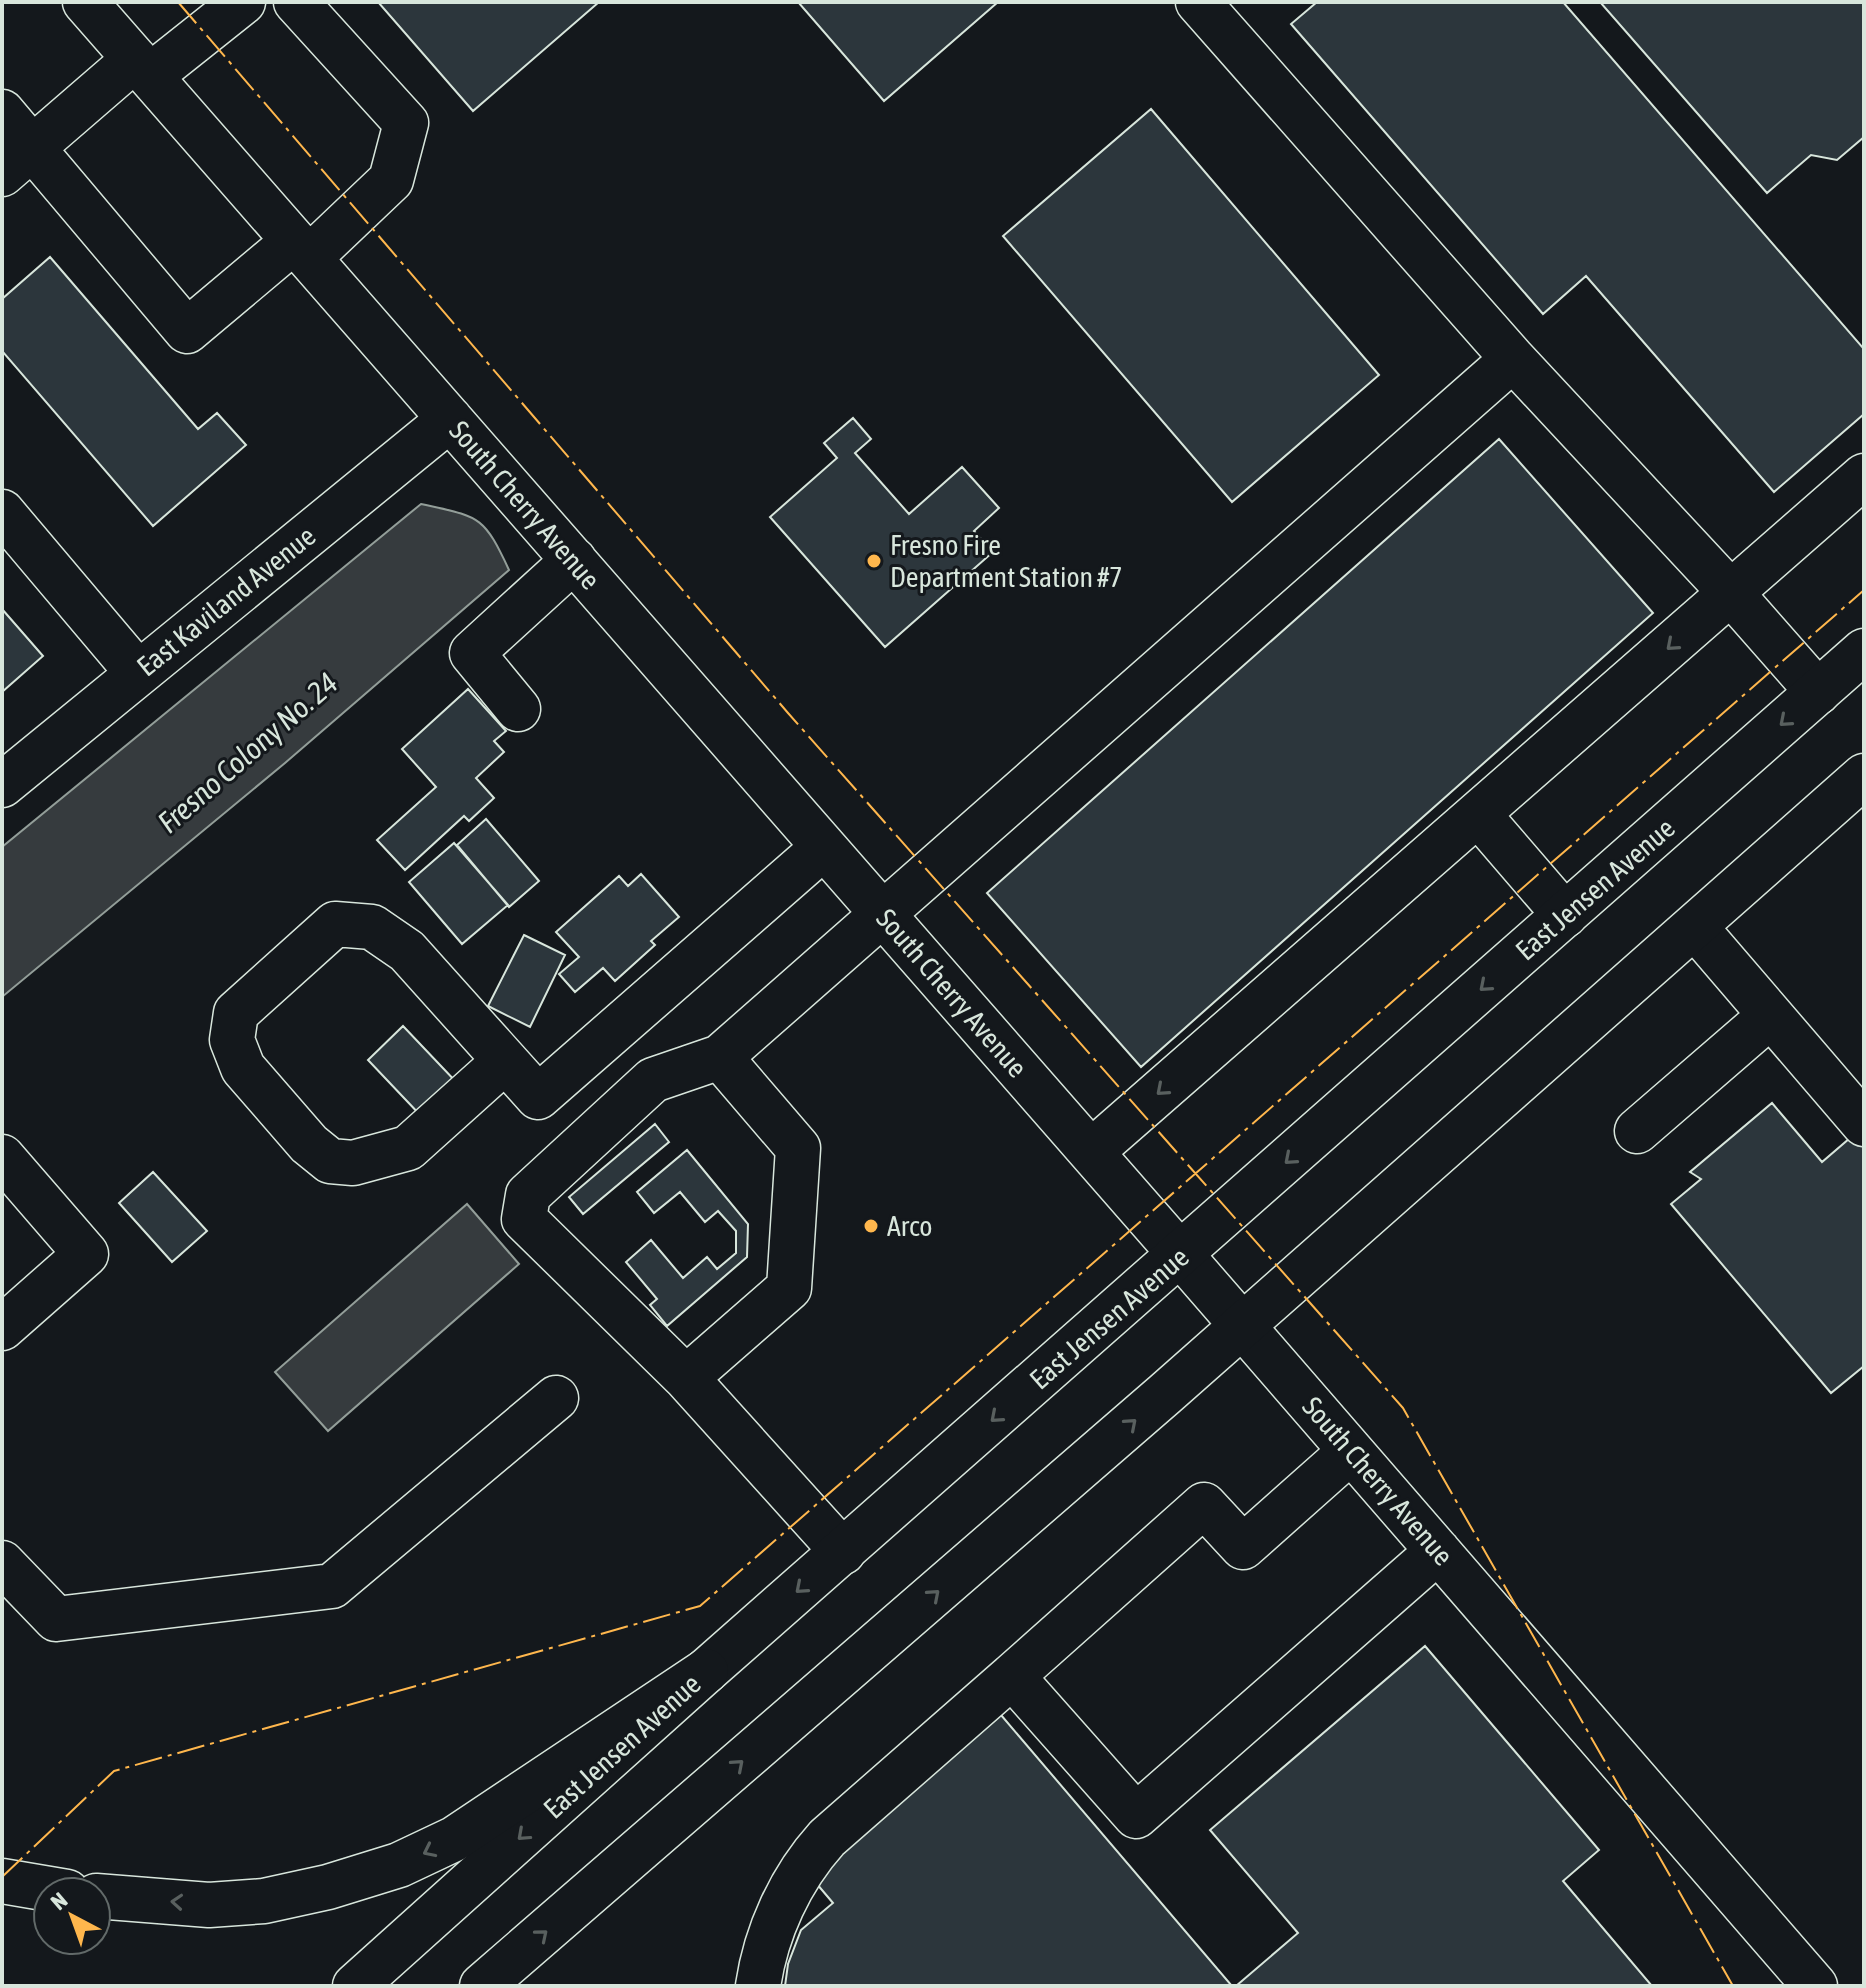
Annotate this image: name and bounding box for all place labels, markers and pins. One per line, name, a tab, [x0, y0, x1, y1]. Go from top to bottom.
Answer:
place label: Fresno Fire Department Station #7	[890, 529, 1123, 593]
marker: Fresno Fire Department Station #7	[865, 552, 883, 570]
place label: Arco	[887, 1210, 933, 1242]
marker: Arco	[862, 1217, 880, 1235]

